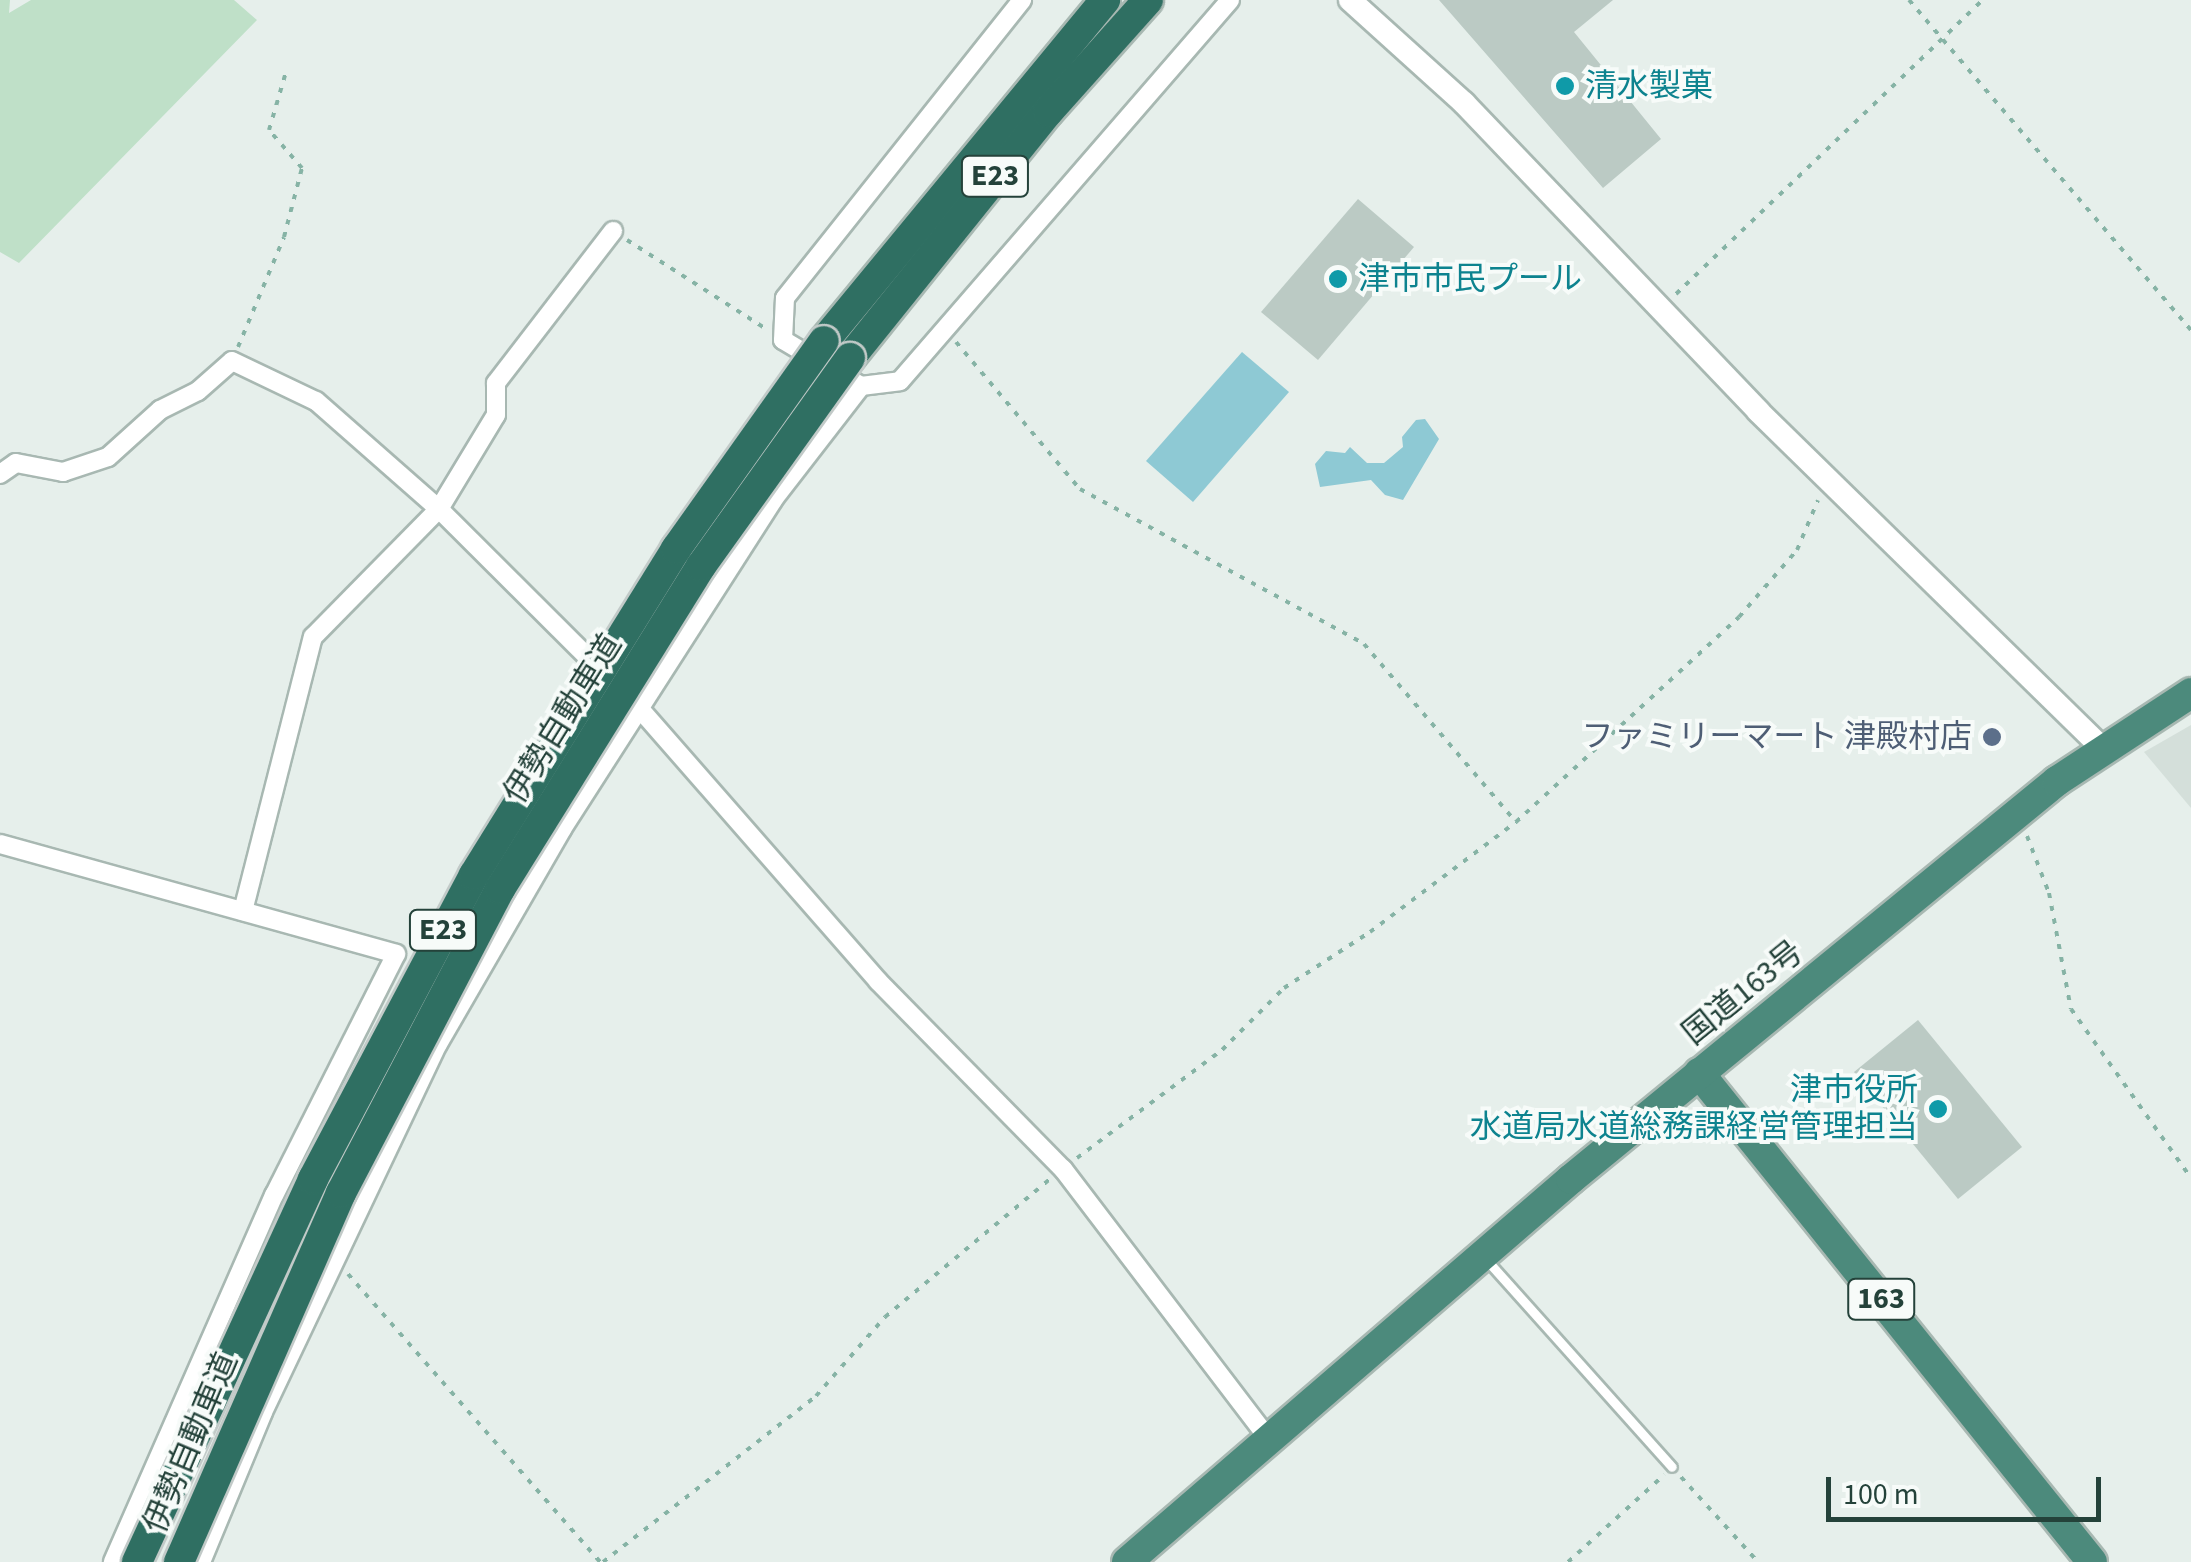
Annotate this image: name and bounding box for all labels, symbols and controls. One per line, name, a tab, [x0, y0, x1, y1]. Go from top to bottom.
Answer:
place label: 清水製菓	[1585, 67, 1713, 105]
marker: 清水製菓	[1554, 75, 1576, 97]
road number: E23	[960, 151, 1030, 201]
place label: 津市市民プール	[1358, 260, 1582, 298]
marker: 津市市民プール	[1327, 268, 1349, 290]
street label: 伊勢自動車道	[496, 627, 630, 811]
place label: ファミリーマート 津殿村店	[1582, 718, 1972, 756]
marker: ファミリーマート 津殿村店	[1981, 726, 2003, 748]
road number: E23	[408, 905, 478, 955]
street label: 国道163号	[1675, 933, 1811, 1053]
place label: 津市役所 水道局水道総務課経営管理担当	[1470, 1072, 1918, 1147]
marker: 津市役所 水道局水道総務課経営管理担当	[1927, 1098, 1949, 1120]
road number: 163	[1846, 1274, 1916, 1324]
street label: 伊勢自動車道	[136, 1347, 246, 1539]
scale bar	[1831, 1457, 2106, 1519]
text: 100 m	[1843, 1473, 1919, 1516]

